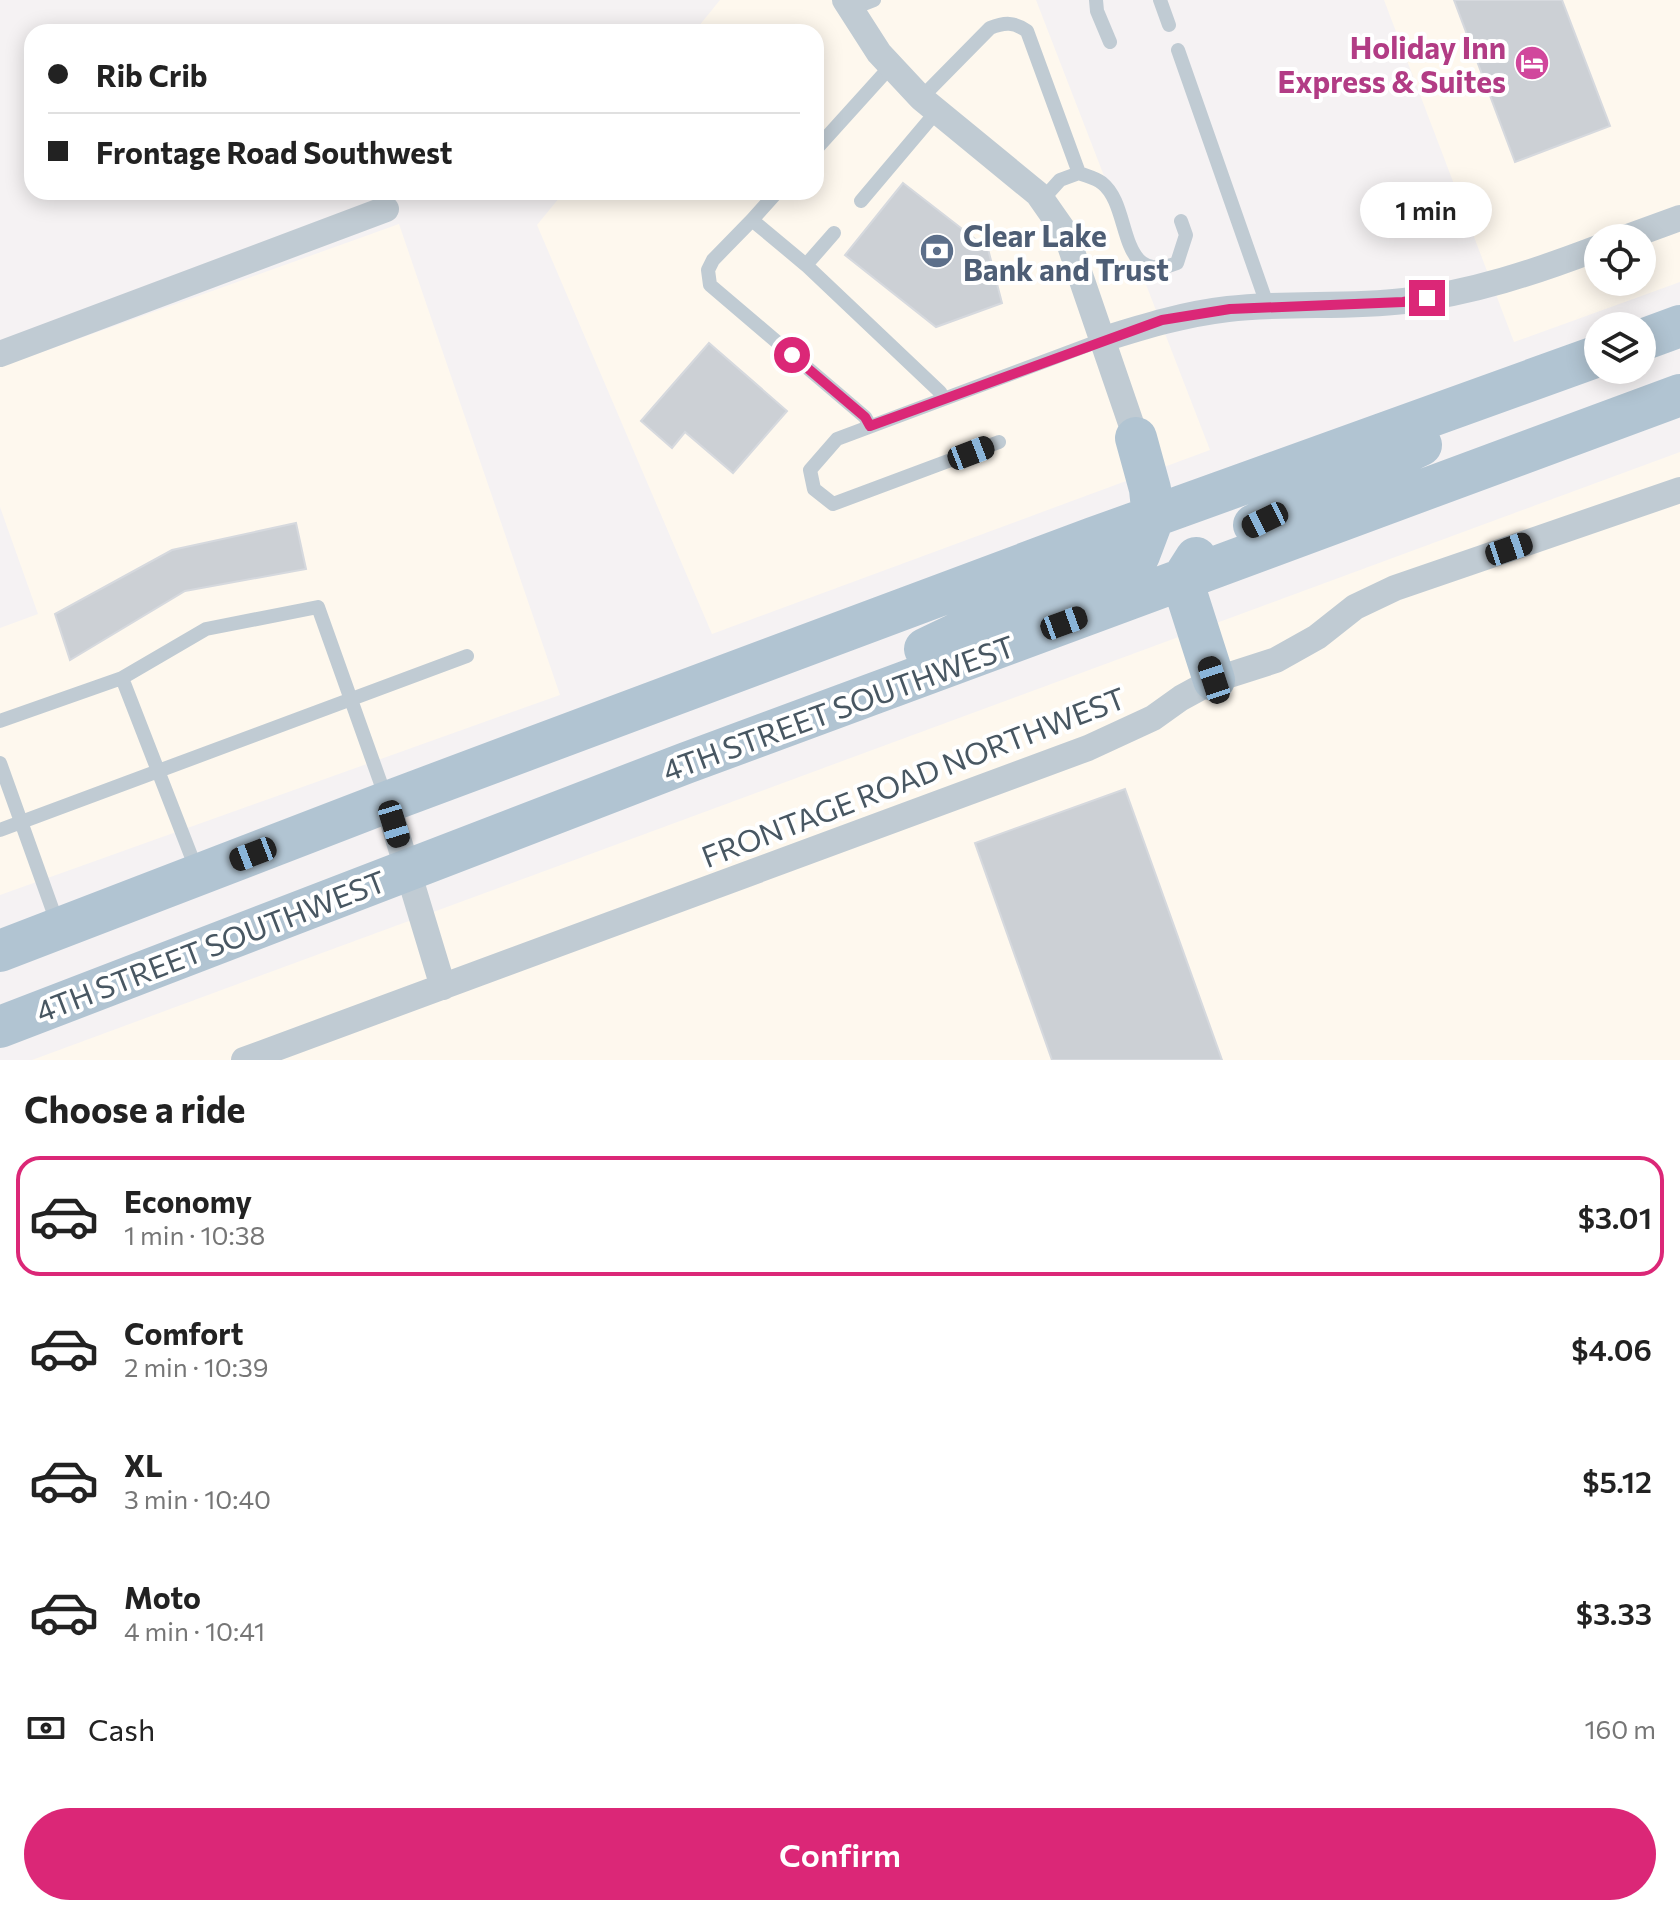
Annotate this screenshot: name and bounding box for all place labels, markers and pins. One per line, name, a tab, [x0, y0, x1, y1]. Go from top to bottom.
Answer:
place label: Holiday Inn Express & Suites	[1277, 28, 1506, 99]
hotel icon: Holiday Inn Express & Suites	[1513, 44, 1551, 82]
place label: Clear Lake Bank and Trust	[963, 216, 1169, 287]
bank icon: Clear Lake Bank and Trust	[918, 232, 956, 270]

